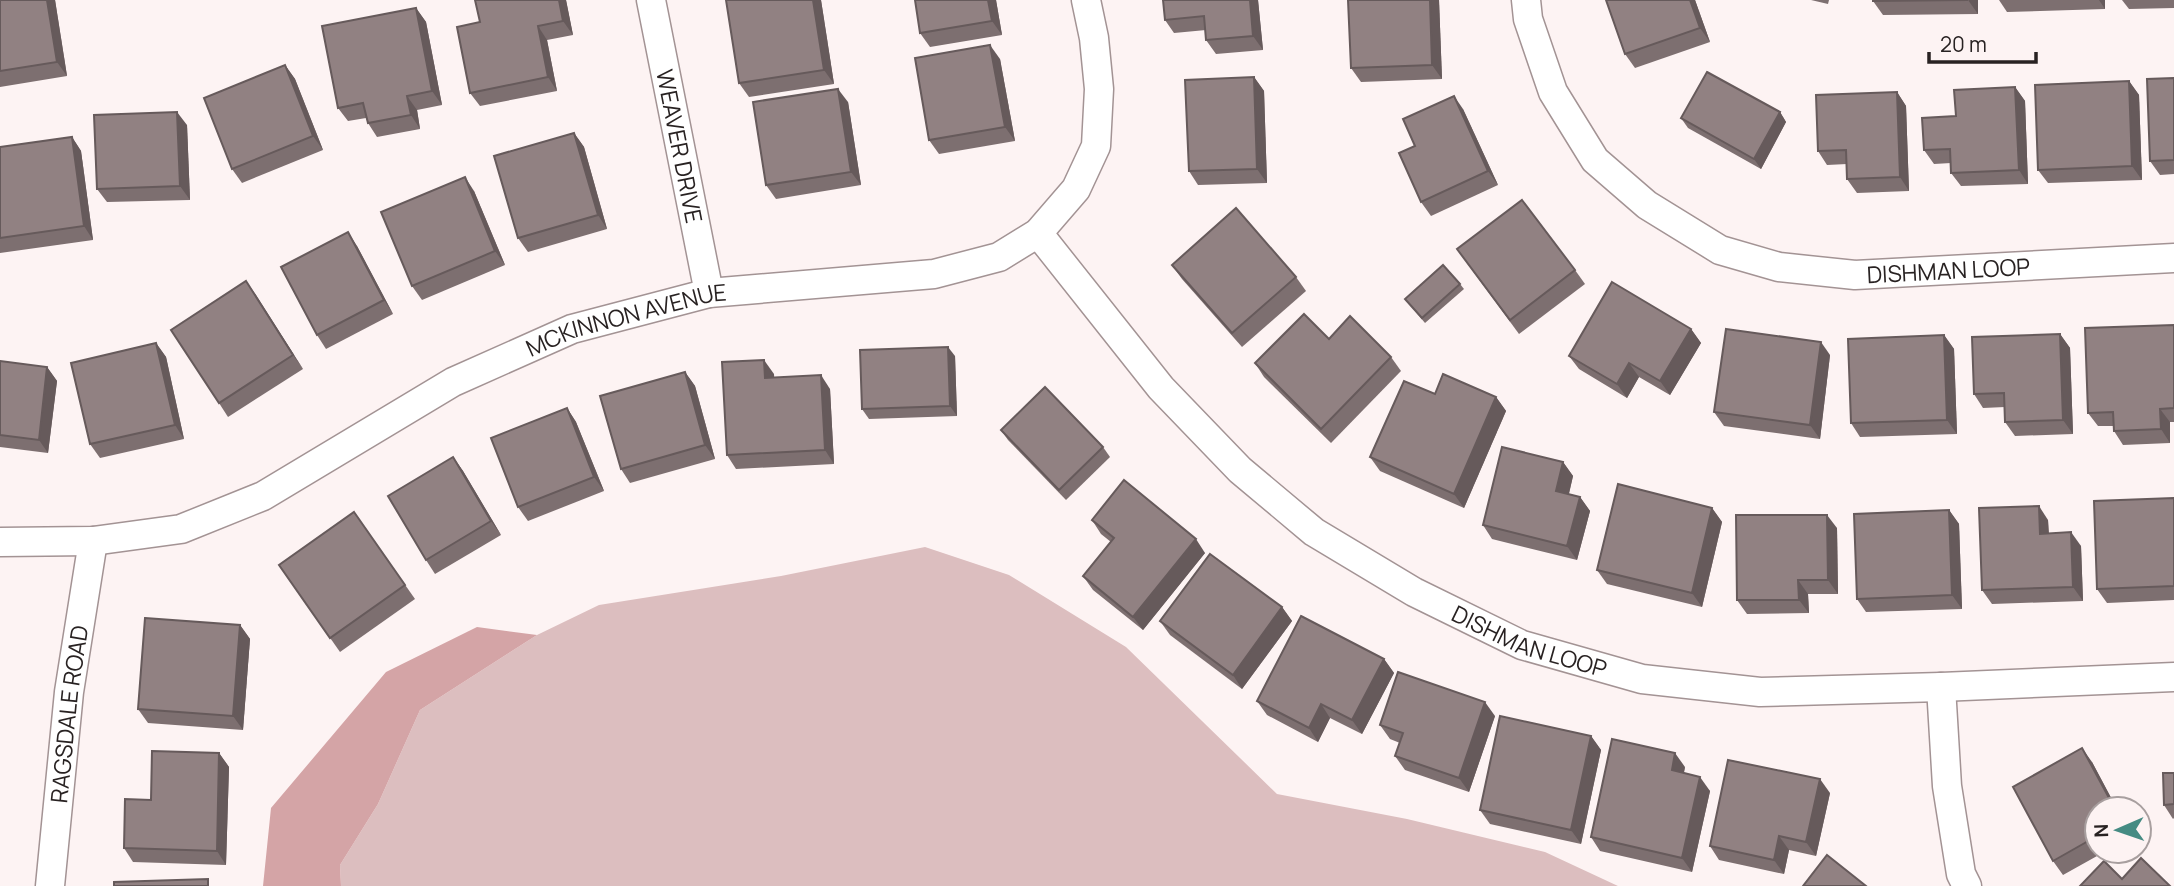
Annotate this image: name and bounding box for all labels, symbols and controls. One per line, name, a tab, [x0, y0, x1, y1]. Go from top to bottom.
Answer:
scale bar	[1929, 21, 2036, 65]
text: 20 m	[1940, 30, 1987, 58]
street label: WEAVER DRIVE	[649, 66, 711, 226]
street label: DISHMAN LOOP	[1866, 250, 2031, 290]
street label: MCKINNON AVENUE	[521, 276, 728, 364]
street label: DISHMAN LOOP	[1447, 597, 1611, 684]
street label: RAGSDALE ROAD	[42, 623, 95, 804]
north arrow	[2083, 795, 2153, 865]
text: N	[2088, 823, 2114, 838]

